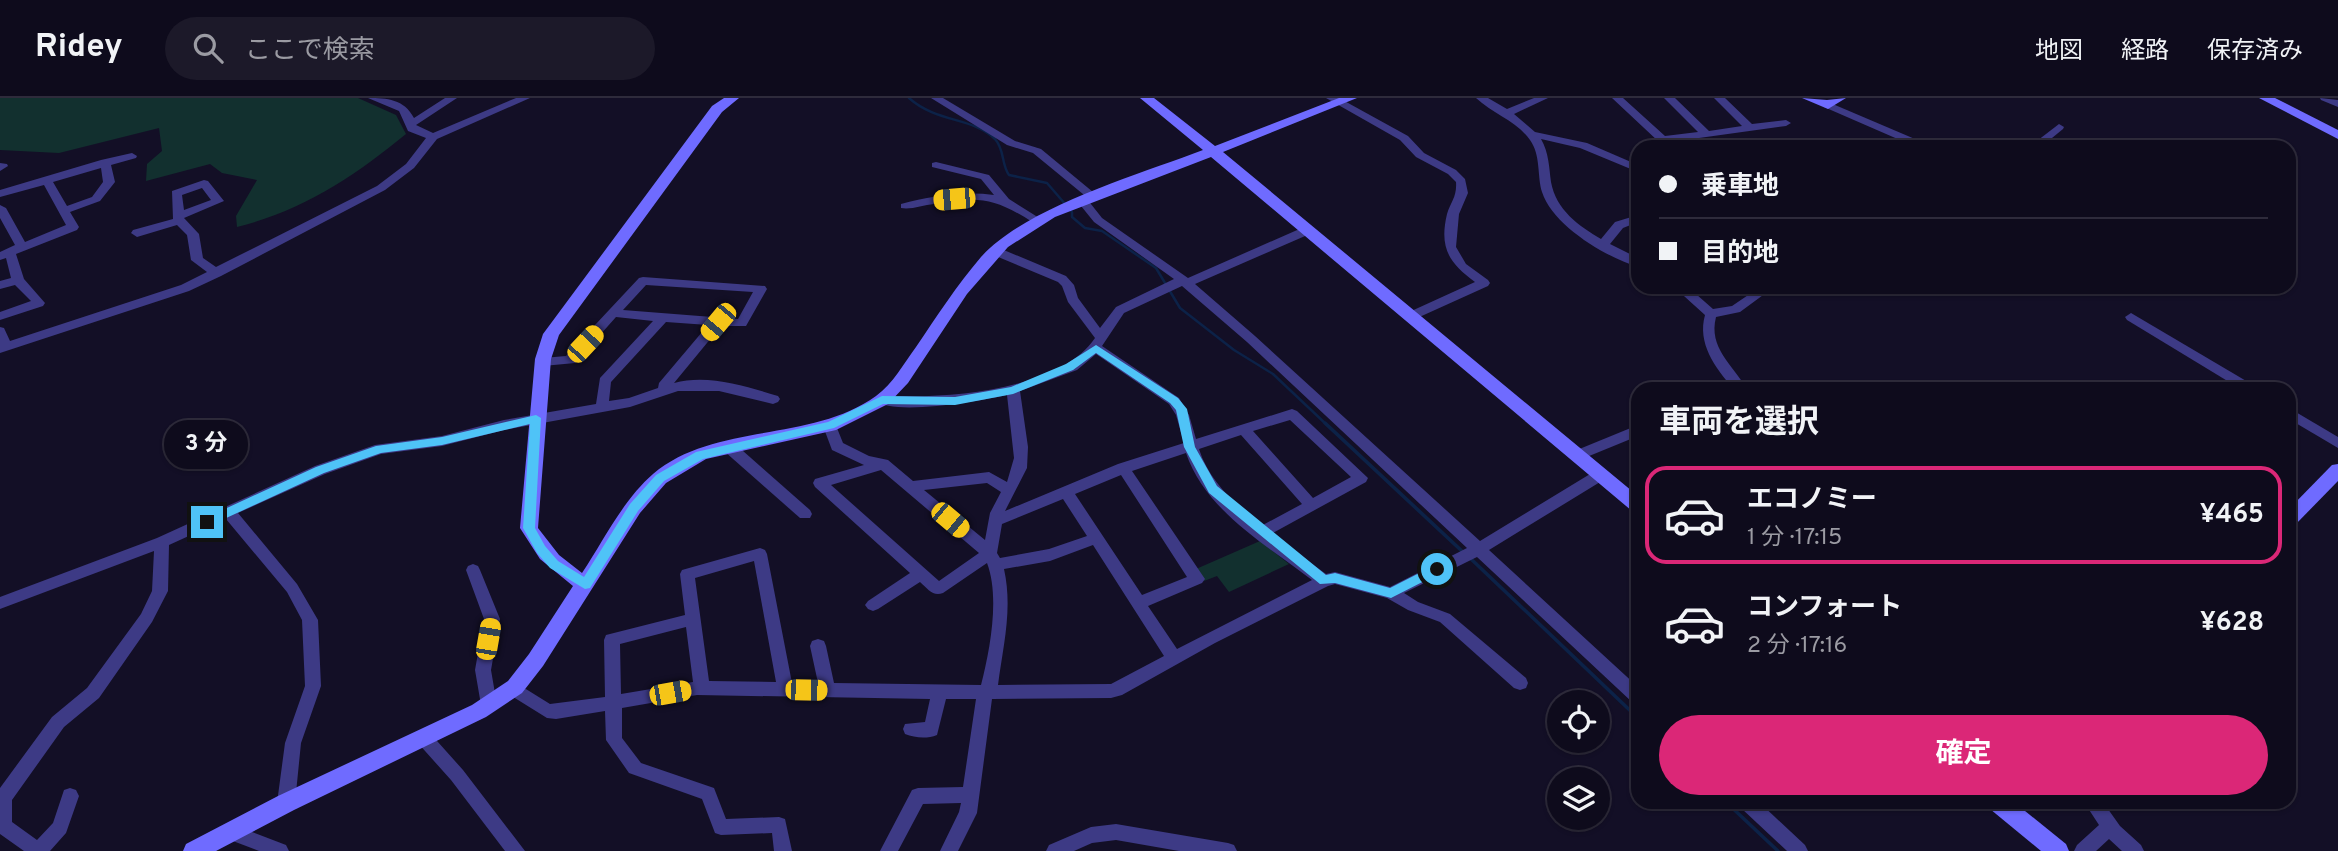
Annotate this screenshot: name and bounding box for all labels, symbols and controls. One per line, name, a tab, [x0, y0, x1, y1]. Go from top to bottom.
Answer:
search box	[165, 17, 655, 80]
text: Ridey	[35, 27, 123, 69]
icon: search	[189, 29, 227, 67]
text: ここで検索	[245, 35, 375, 68]
text: 地図	[2035, 37, 2083, 67]
text: 経路	[2121, 37, 2169, 67]
text: 保存済み	[2207, 37, 2303, 67]
text: 乗車地	[1701, 171, 1779, 204]
car	[933, 187, 976, 211]
text: 目的地	[1701, 238, 1779, 271]
car	[697, 299, 740, 345]
car	[563, 321, 608, 367]
text: 車両を選択	[1659, 404, 1819, 444]
callout: 3 分	[165, 420, 249, 470]
text: 3 分	[185, 430, 227, 459]
icon: car	[1663, 484, 1726, 547]
text: エコノミー	[1747, 484, 1877, 517]
car	[928, 498, 973, 542]
text: ¥465	[2200, 499, 2264, 532]
route end	[191, 506, 223, 538]
text: 1 分 · 17:15	[1747, 524, 1842, 553]
route start	[1421, 553, 1453, 585]
icon: car	[1663, 592, 1726, 655]
text: コンフォート	[1747, 592, 1902, 625]
text: ¥628	[2200, 607, 2264, 640]
car	[475, 616, 502, 662]
text: 2 分 · 17:16	[1747, 632, 1847, 661]
car	[648, 679, 693, 707]
car	[785, 679, 828, 701]
map controls	[1547, 690, 1610, 830]
button: locate	[1547, 690, 1610, 753]
button: 確定	[1659, 715, 2268, 795]
button: layers	[1547, 767, 1610, 830]

